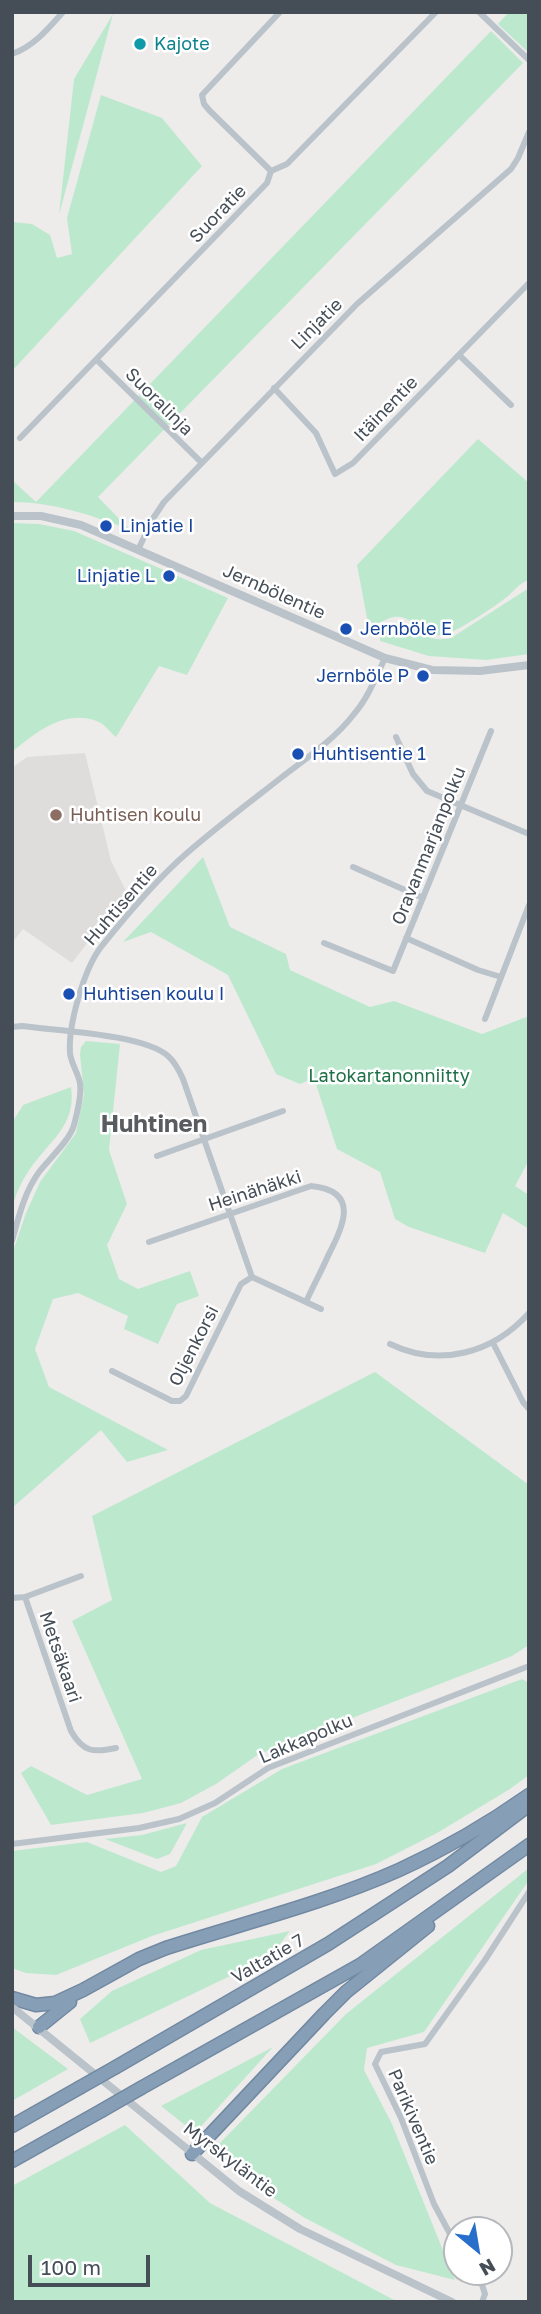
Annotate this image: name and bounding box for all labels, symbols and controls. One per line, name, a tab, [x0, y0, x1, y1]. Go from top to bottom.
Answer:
place label: Kajote	[154, 33, 210, 55]
marker: Kajote	[132, 36, 148, 52]
street label: Suoratie	[185, 180, 251, 248]
street label: Linjatie	[287, 294, 347, 354]
street label: Suoralinja	[121, 364, 197, 440]
street label: Itäinentie	[350, 372, 422, 446]
place label: Linjatie I	[120, 515, 194, 537]
marker: Linjatie I	[98, 518, 114, 534]
street label: Jernbölentie	[219, 560, 329, 624]
place label: Linjatie L	[77, 565, 155, 587]
marker: Linjatie L	[161, 568, 177, 584]
place label: Jernböle E	[360, 618, 452, 640]
marker: Jernböle E	[338, 621, 354, 637]
place label: Jernböle P	[316, 665, 409, 687]
marker: Jernböle P	[415, 668, 431, 684]
place label: Huhtisentie 1	[312, 743, 426, 765]
marker: Huhtisentie 1	[290, 746, 306, 762]
street label: Oravanmarjanpolku	[387, 764, 471, 928]
place label: Huhtisen koulu	[70, 804, 201, 826]
marker: Huhtisen koulu	[48, 807, 64, 823]
street label: Huhtisentie	[80, 860, 162, 950]
place label: Huhtisen koulu I	[83, 983, 224, 1005]
marker: Huhtisen koulu I	[61, 986, 77, 1002]
park label: Latokartanonniitty	[308, 1065, 470, 1087]
district label: Huhtinen	[101, 1110, 207, 1138]
street label: Heinähäkki	[206, 1166, 304, 1216]
street label: Oljenkorsi	[165, 1302, 223, 1390]
street label: Metsäkaari	[34, 1609, 86, 1705]
street label: Lakkapolku	[256, 1710, 356, 1768]
street label: Valtatie 7	[228, 1930, 308, 1988]
street label: Parikiventie	[383, 2066, 443, 2168]
street label: Myrskyläntie	[179, 2118, 281, 2202]
north arrow	[443, 2216, 513, 2286]
scale bar	[32, 2240, 154, 2284]
text: 100 m	[41, 2254, 101, 2280]
text: N	[476, 2254, 500, 2281]

